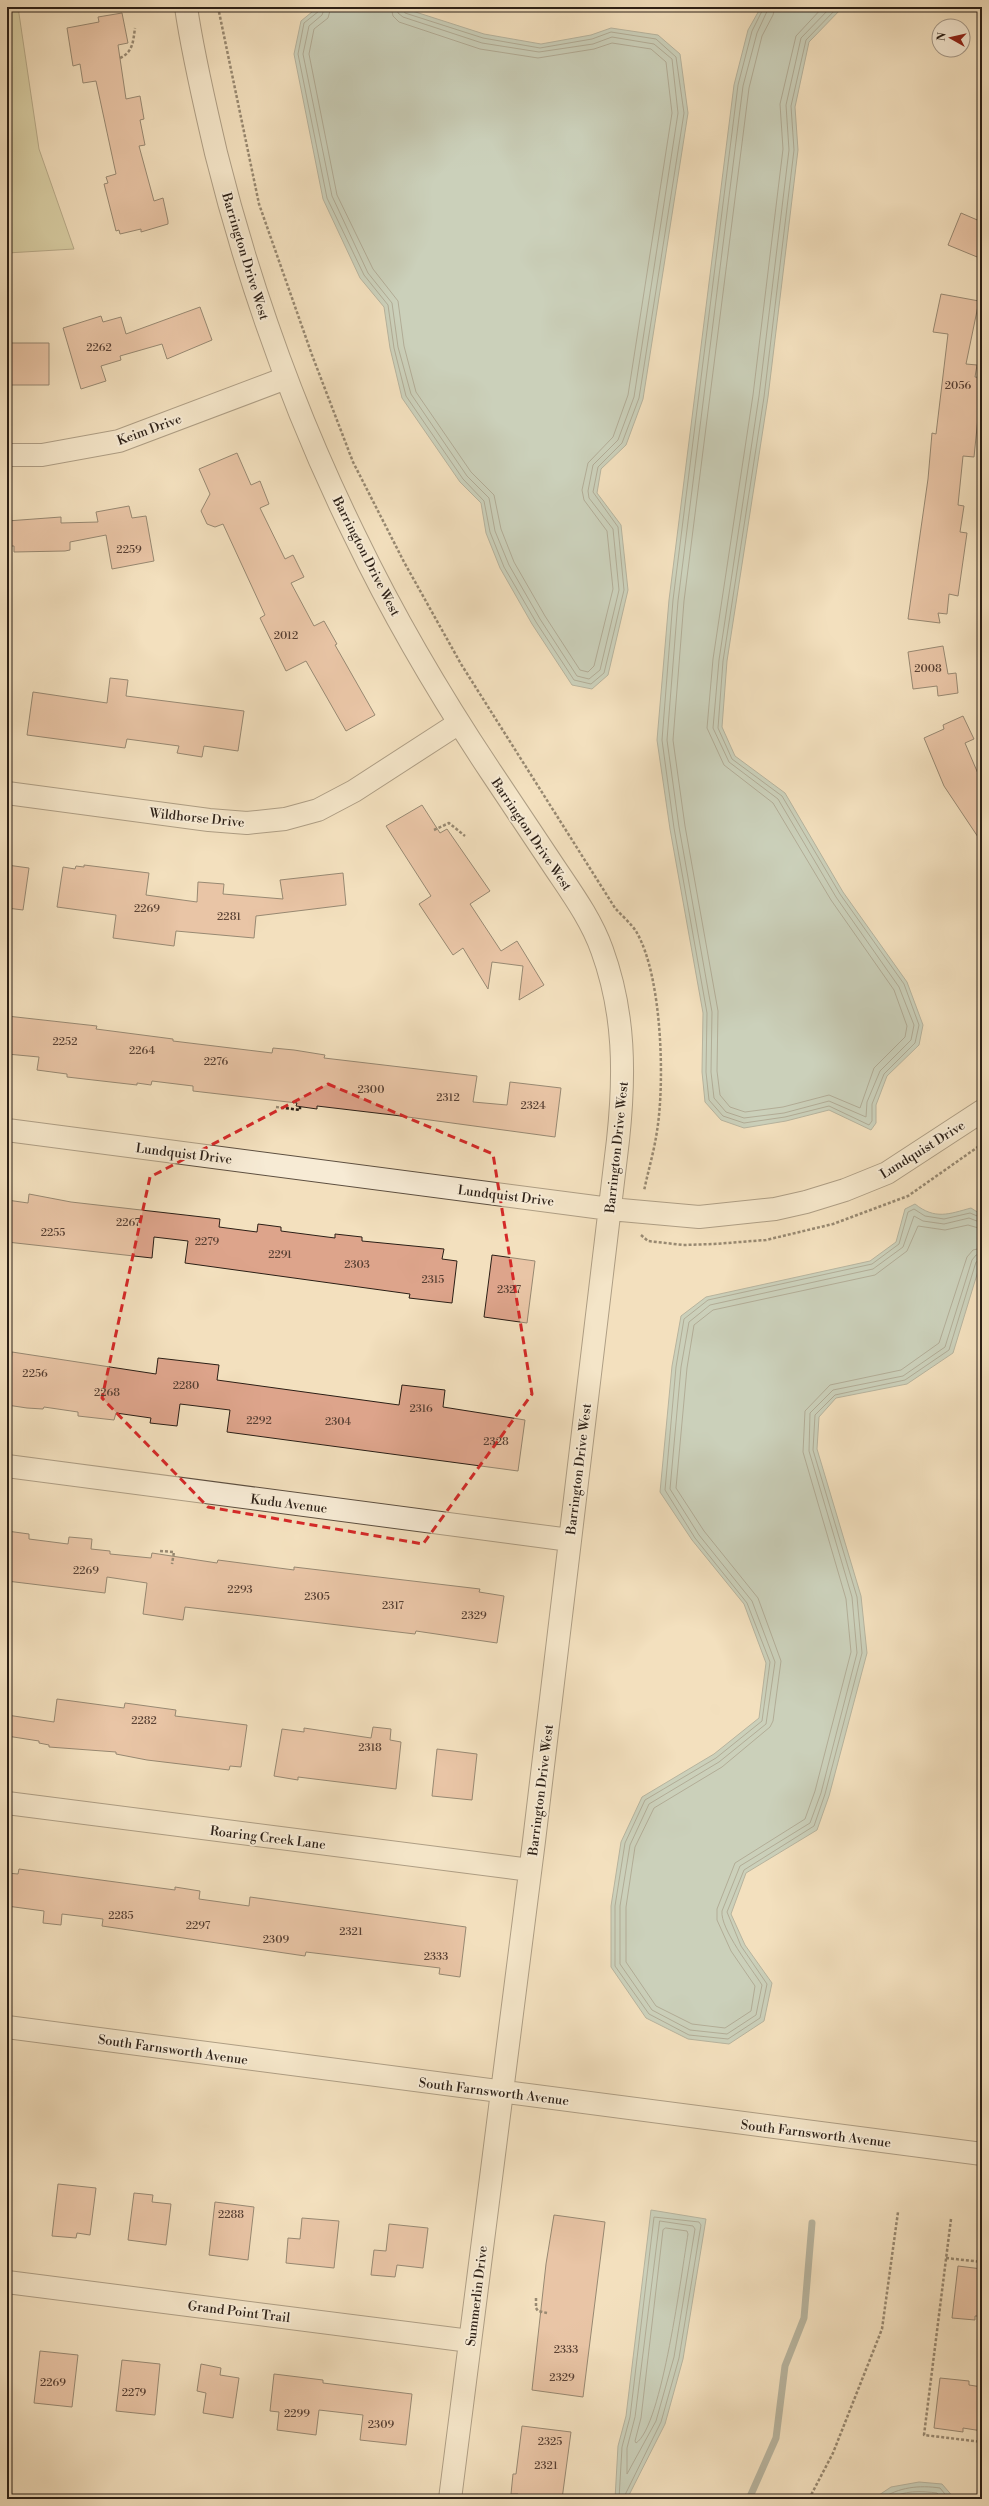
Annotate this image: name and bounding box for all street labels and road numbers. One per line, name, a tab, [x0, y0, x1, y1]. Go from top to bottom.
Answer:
street label: Barrington Drive West	[218, 190, 272, 322]
street label: Keim Drive	[115, 411, 184, 449]
street label: Barrington Drive West	[329, 493, 403, 619]
street label: Barrington Drive West	[487, 774, 575, 894]
street label: Wildhorse Drive	[148, 805, 246, 831]
street label: Barrington Drive West	[602, 1080, 632, 1215]
street label: Lundquist Drive	[877, 1117, 968, 1182]
street label: Lundquist Drive	[135, 1140, 233, 1168]
street label: Lundquist Drive	[457, 1182, 555, 1210]
street label: Barrington Drive West	[563, 1402, 595, 1537]
street label: Kudu Avenue	[249, 1491, 329, 1517]
street label: Barrington Drive West	[525, 1723, 557, 1858]
street label: Roaring Creek Lane	[209, 1823, 327, 1853]
street label: South Farnsworth Avenue	[97, 2032, 249, 2069]
street label: South Farnsworth Avenue	[418, 2075, 570, 2109]
street label: South Farnsworth Avenue	[740, 2117, 892, 2151]
street label: Summerlin Drive	[463, 2244, 491, 2347]
street label: Grand Point Trail	[187, 2298, 291, 2326]

